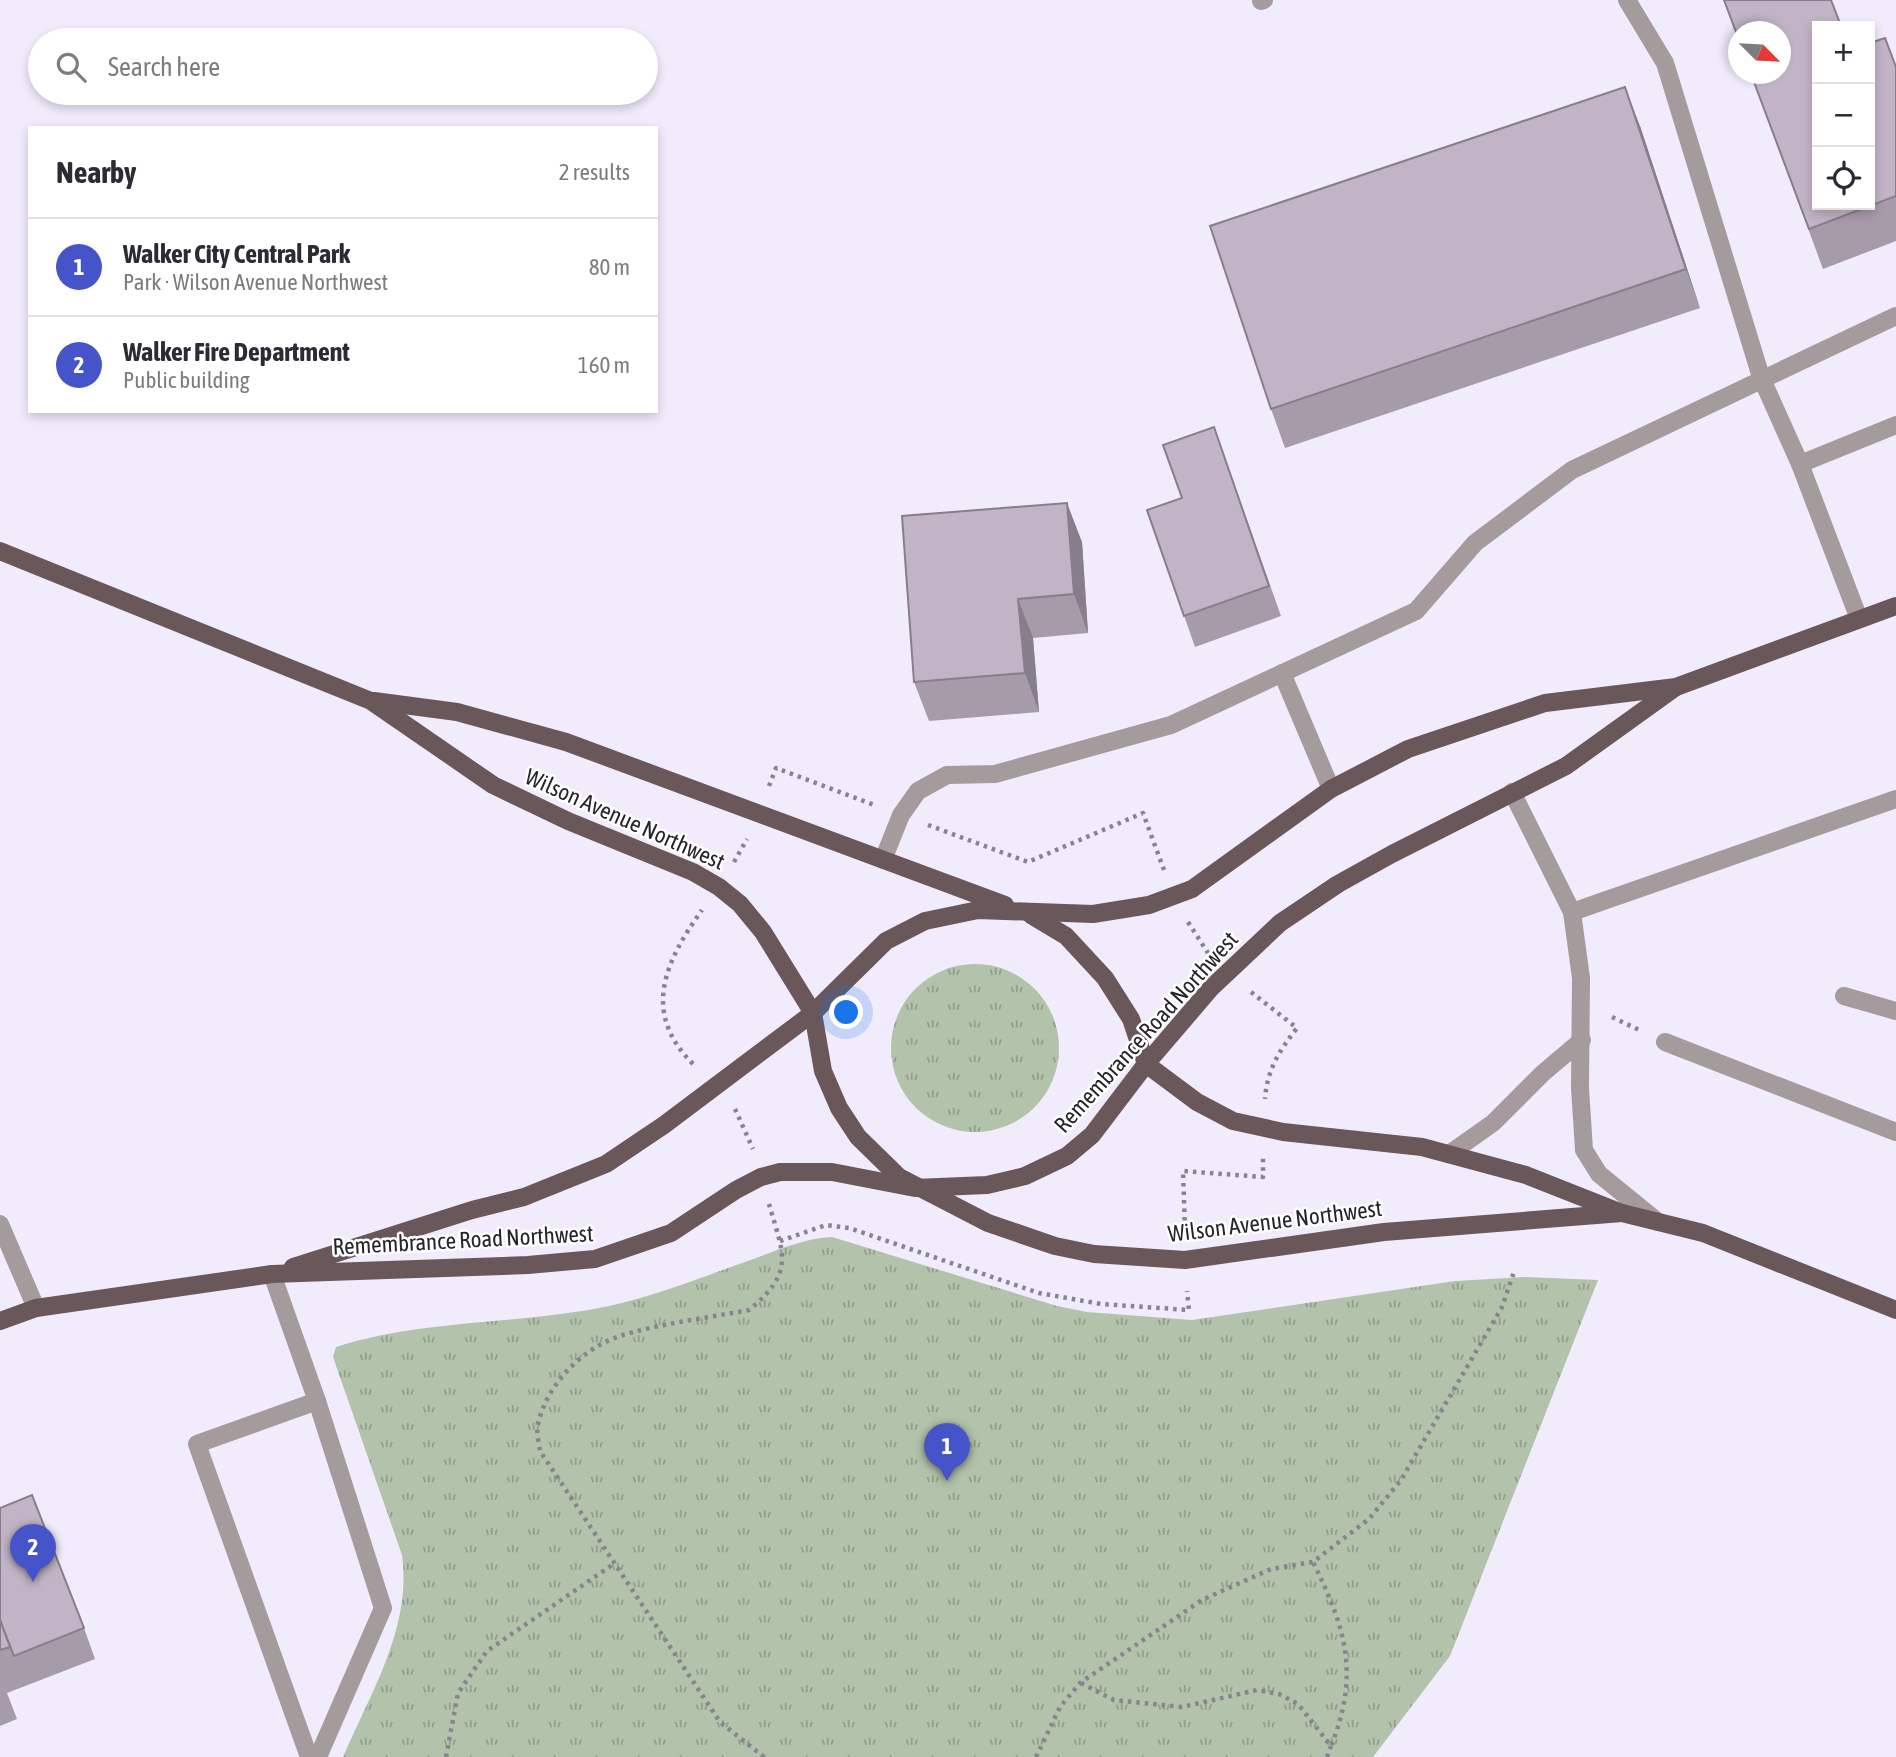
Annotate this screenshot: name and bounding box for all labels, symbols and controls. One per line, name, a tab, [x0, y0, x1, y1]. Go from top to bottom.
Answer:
north arrow	[1728, 21, 1791, 84]
map controls	[1812, 21, 1875, 210]
button: +	[1812, 21, 1875, 84]
search box	[28, 28, 658, 105]
icon: search	[52, 48, 90, 86]
text: Search here	[108, 52, 220, 82]
button: −	[1812, 84, 1875, 147]
button: locate	[1812, 147, 1875, 210]
text: Nearby	[56, 155, 136, 189]
text: 2 results	[559, 159, 630, 185]
text: Walker City Central Park	[123, 239, 350, 269]
text: 1	[74, 254, 84, 280]
text: 80 m	[589, 254, 630, 280]
text: Park · Wilson Avenue Northwest	[123, 269, 388, 295]
text: Walker Fire Department	[123, 337, 350, 367]
text: 2	[74, 352, 84, 378]
text: 160 m	[578, 352, 630, 378]
text: Public building	[123, 367, 250, 393]
street label: Wilson Avenue Northwest	[521, 763, 729, 875]
street label: Remembrance Road Northwest	[1049, 926, 1243, 1138]
your location	[829, 995, 863, 1029]
street label: Wilson Avenue Northwest	[1166, 1195, 1384, 1247]
street label: Remembrance Road Northwest	[332, 1220, 594, 1260]
pin: 1	[924, 1423, 970, 1481]
pin: 2	[10, 1524, 56, 1582]

